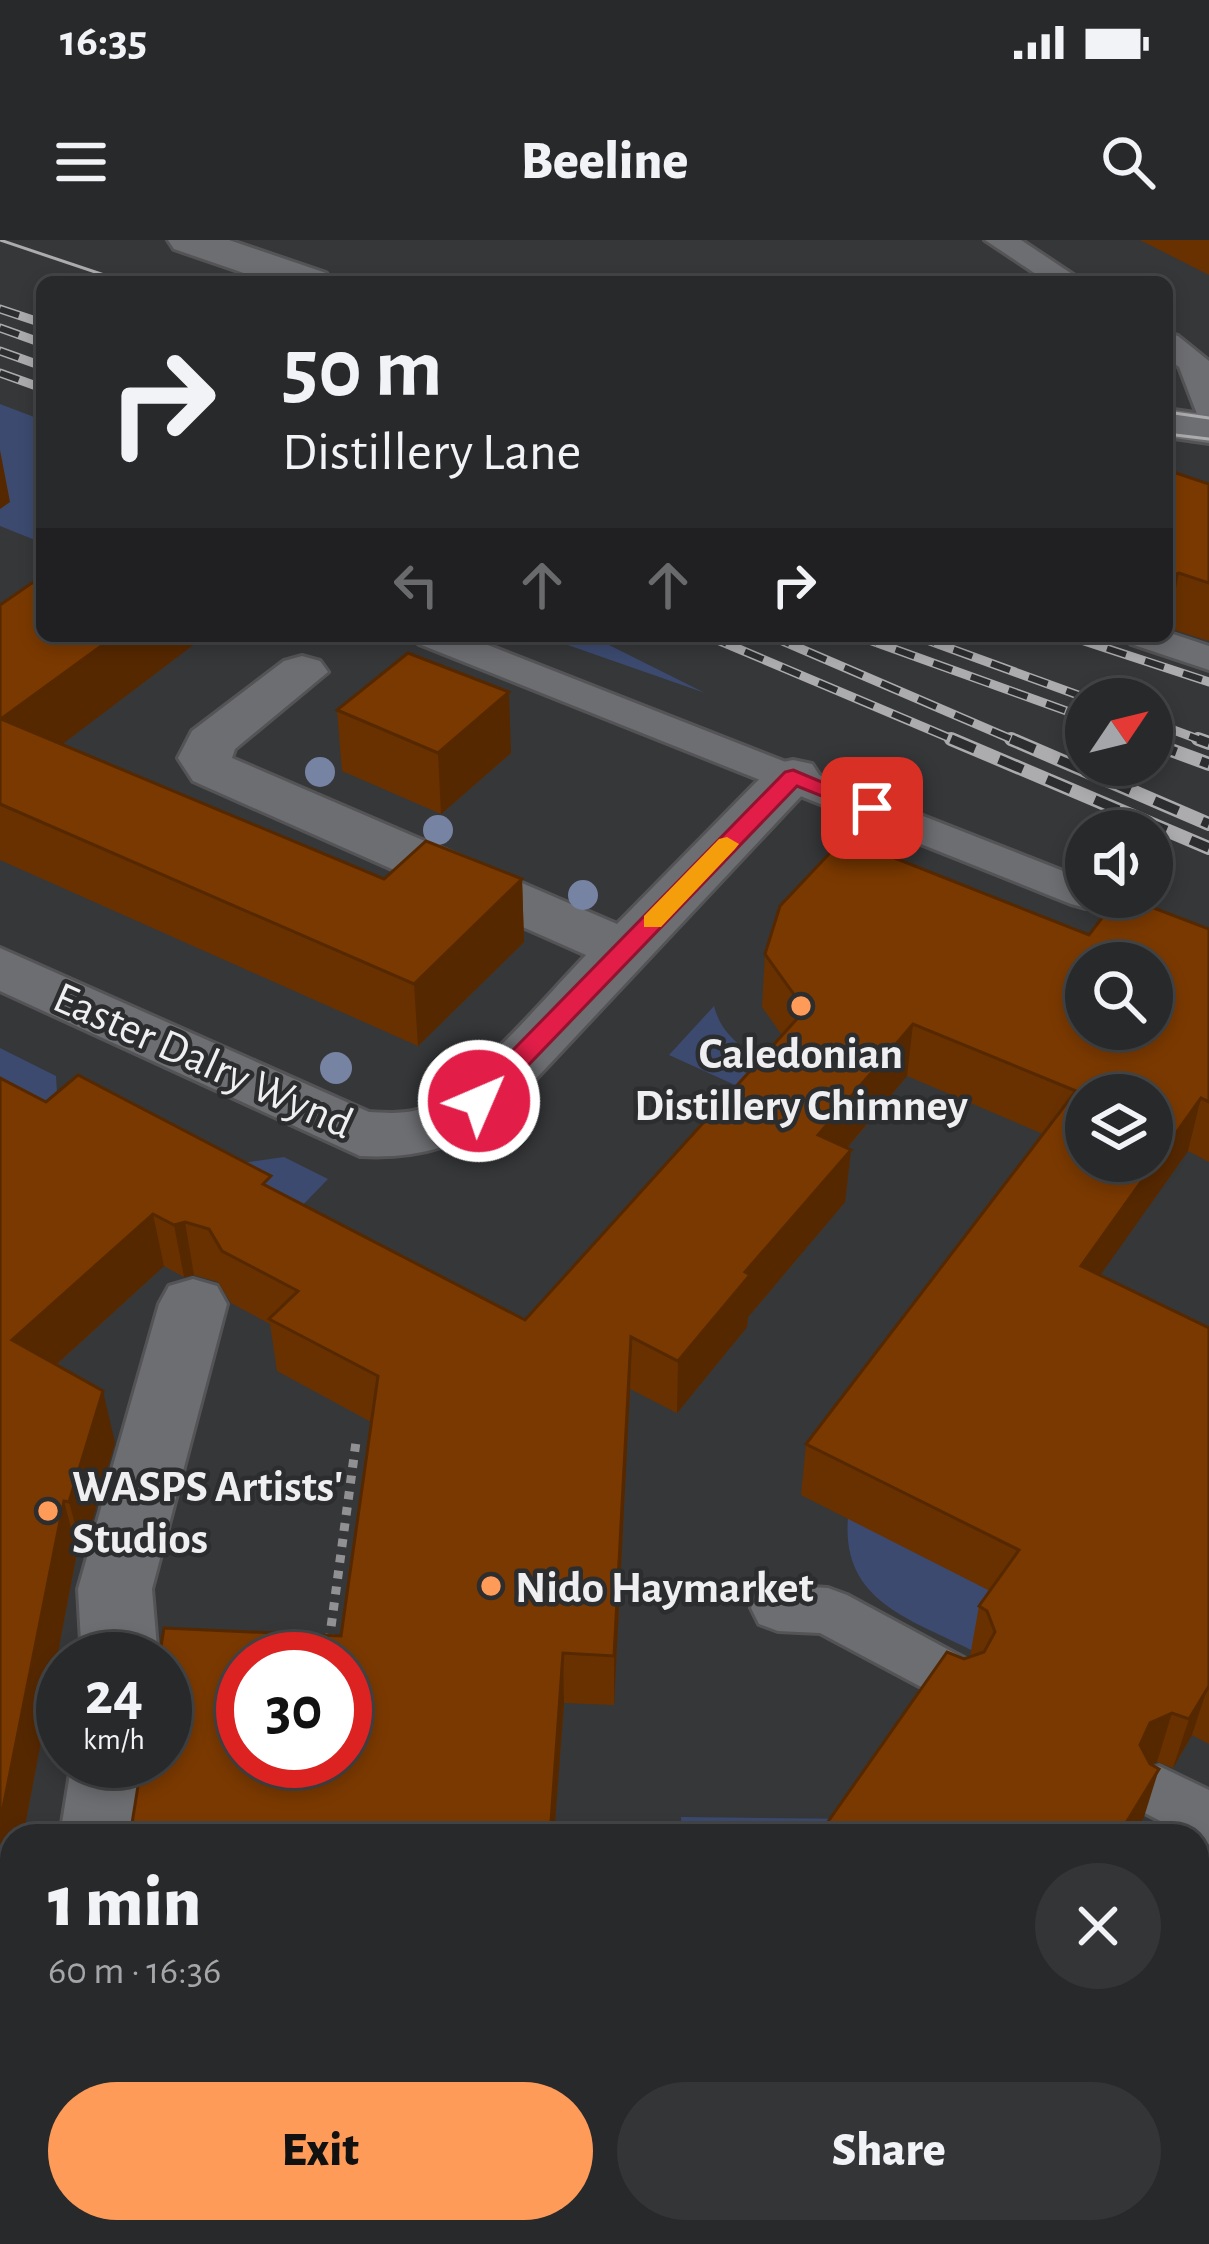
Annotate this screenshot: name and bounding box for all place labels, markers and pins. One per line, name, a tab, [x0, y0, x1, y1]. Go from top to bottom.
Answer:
pin	[821, 757, 923, 859]
marker: Caledonian Distillery Chimney	[788, 993, 814, 1019]
place label: Caledonian Distillery Chimney	[634, 1032, 969, 1129]
place label: WASPS Artists' Studios	[72, 1465, 343, 1562]
marker: WASPS Artists' Studios	[35, 1498, 61, 1524]
place label: Nido Haymarket	[515, 1566, 814, 1611]
marker: Nido Haymarket	[478, 1573, 504, 1599]

